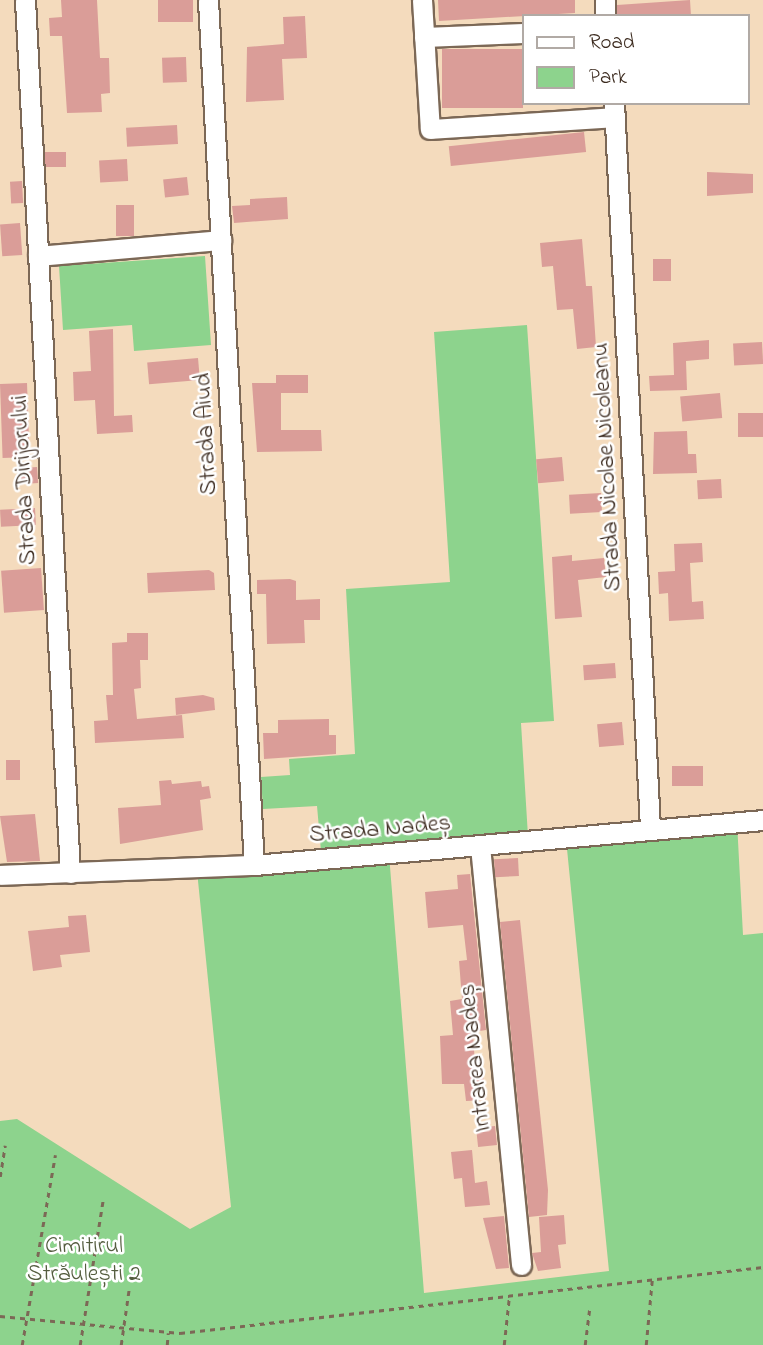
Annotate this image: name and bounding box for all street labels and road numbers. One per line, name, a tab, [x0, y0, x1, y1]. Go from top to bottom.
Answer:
street label: Strada Nicolae Nicoleanu	[587, 342, 629, 592]
street label: Strada Aiud	[189, 372, 225, 496]
street label: Strada Dirijorului	[6, 394, 44, 566]
street label: Strada Nadeș	[308, 809, 452, 851]
street label: Intrarea Nadeș	[454, 983, 498, 1133]

